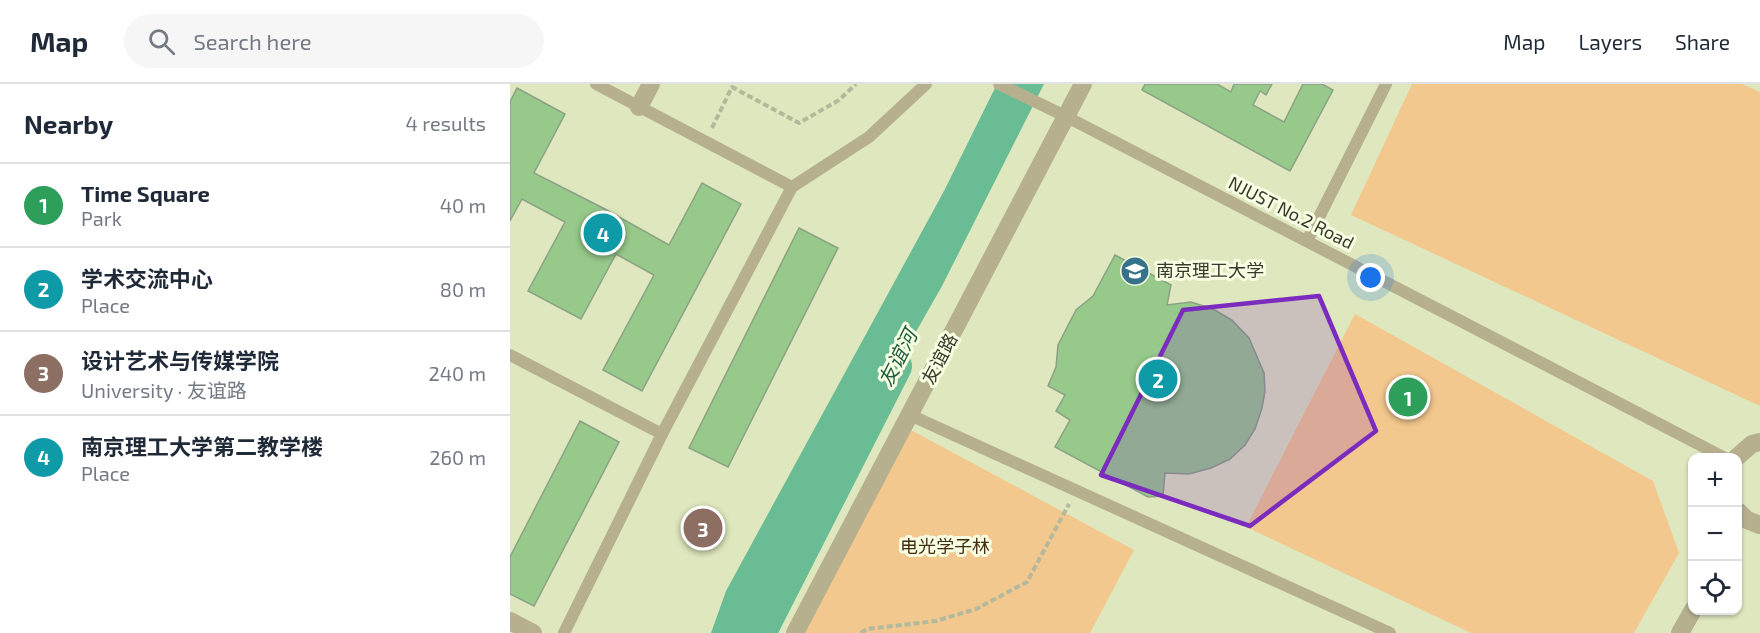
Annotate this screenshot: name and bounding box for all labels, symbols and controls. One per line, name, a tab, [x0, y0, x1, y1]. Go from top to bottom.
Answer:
search box	[124, 14, 544, 68]
text: Map	[30, 24, 88, 58]
icon: search	[145, 25, 178, 58]
text: Search here	[193, 28, 312, 54]
text: Map	[1503, 29, 1545, 54]
text: Layers	[1578, 29, 1642, 54]
text: Share	[1675, 29, 1730, 54]
text: Nearby	[24, 108, 113, 139]
text: 4 results	[406, 111, 486, 135]
street label: NJUST No.2 Road	[1225, 171, 1358, 253]
text: Time Square	[81, 180, 210, 206]
text: 1	[39, 193, 48, 217]
text: 40 m	[440, 193, 486, 217]
text: Park	[81, 206, 122, 230]
pin: 4	[584, 210, 622, 256]
school or university icon: 南京理工大学	[1119, 255, 1151, 287]
place label: 南京理工大学	[1156, 259, 1264, 281]
your location	[1356, 263, 1385, 292]
text: 学术交流中心	[81, 265, 213, 291]
text: 2	[38, 277, 49, 301]
text: 80 m	[440, 277, 486, 301]
text: Place	[81, 293, 130, 317]
water label: 友谊河	[873, 322, 923, 390]
street label: 友谊路	[917, 330, 962, 388]
text: 设计艺术与传媒学院	[81, 347, 279, 373]
pin: 2	[1138, 356, 1178, 402]
text: 3	[38, 361, 49, 385]
text: 240 m	[428, 361, 486, 385]
pin: 1	[1388, 374, 1428, 420]
text: University · 友谊路	[81, 378, 247, 402]
text: 南京理工大学第二教学楼	[81, 433, 323, 459]
text: 4	[37, 445, 50, 469]
text: 260 m	[429, 445, 486, 469]
map controls	[1688, 453, 1742, 615]
button: +	[1688, 453, 1742, 507]
text: Place	[81, 461, 130, 485]
pin: 3	[684, 506, 722, 550]
button: −	[1688, 507, 1742, 561]
park label: 电光学子林	[900, 535, 990, 557]
button: locate	[1688, 561, 1742, 615]

